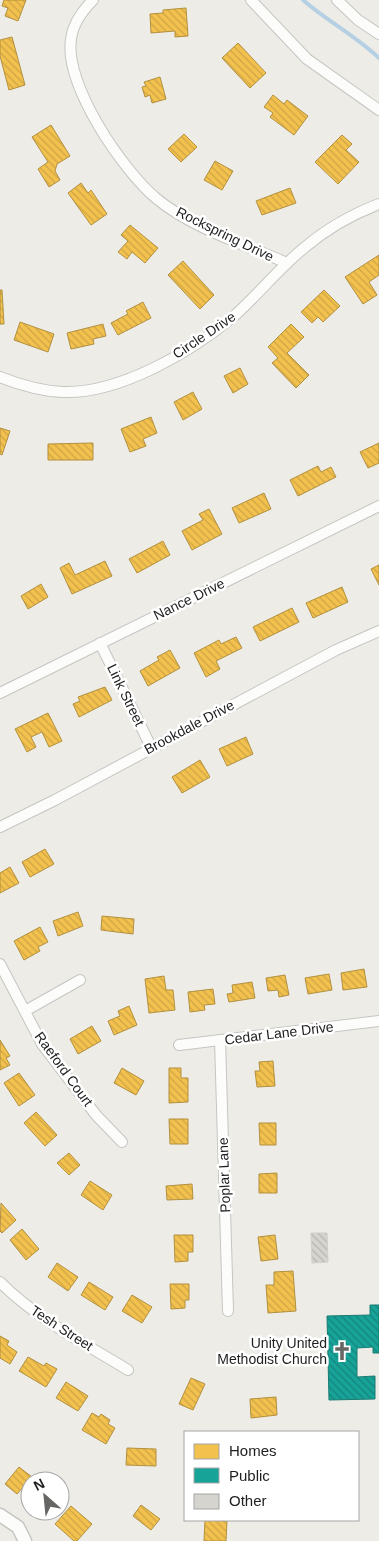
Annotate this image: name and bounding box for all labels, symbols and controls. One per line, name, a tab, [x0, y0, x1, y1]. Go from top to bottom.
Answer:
street label: Rockspring Drive	[174, 203, 277, 265]
street label: Circle Drive	[170, 308, 239, 362]
street label: Nance Drive	[151, 575, 227, 623]
street label: Link Street	[104, 661, 148, 729]
street label: Brookdale Drive	[141, 696, 237, 757]
street label: Cedar Lane Drive	[224, 1018, 335, 1048]
street label: Raeford Court	[32, 1029, 96, 1109]
street label: Poplar Lane	[215, 1137, 233, 1213]
street label: Tesh Street	[28, 1302, 96, 1354]
place label: Unity United Methodist Church	[217, 1335, 327, 1367]
church icon: Unity United Methodist Church	[331, 1340, 353, 1362]
legend	[184, 1431, 359, 1521]
text: Homes	[229, 1442, 277, 1459]
text: Public	[229, 1467, 270, 1484]
north arrow	[20, 1471, 70, 1521]
text: N	[31, 1475, 47, 1494]
text: Other	[229, 1492, 267, 1509]

